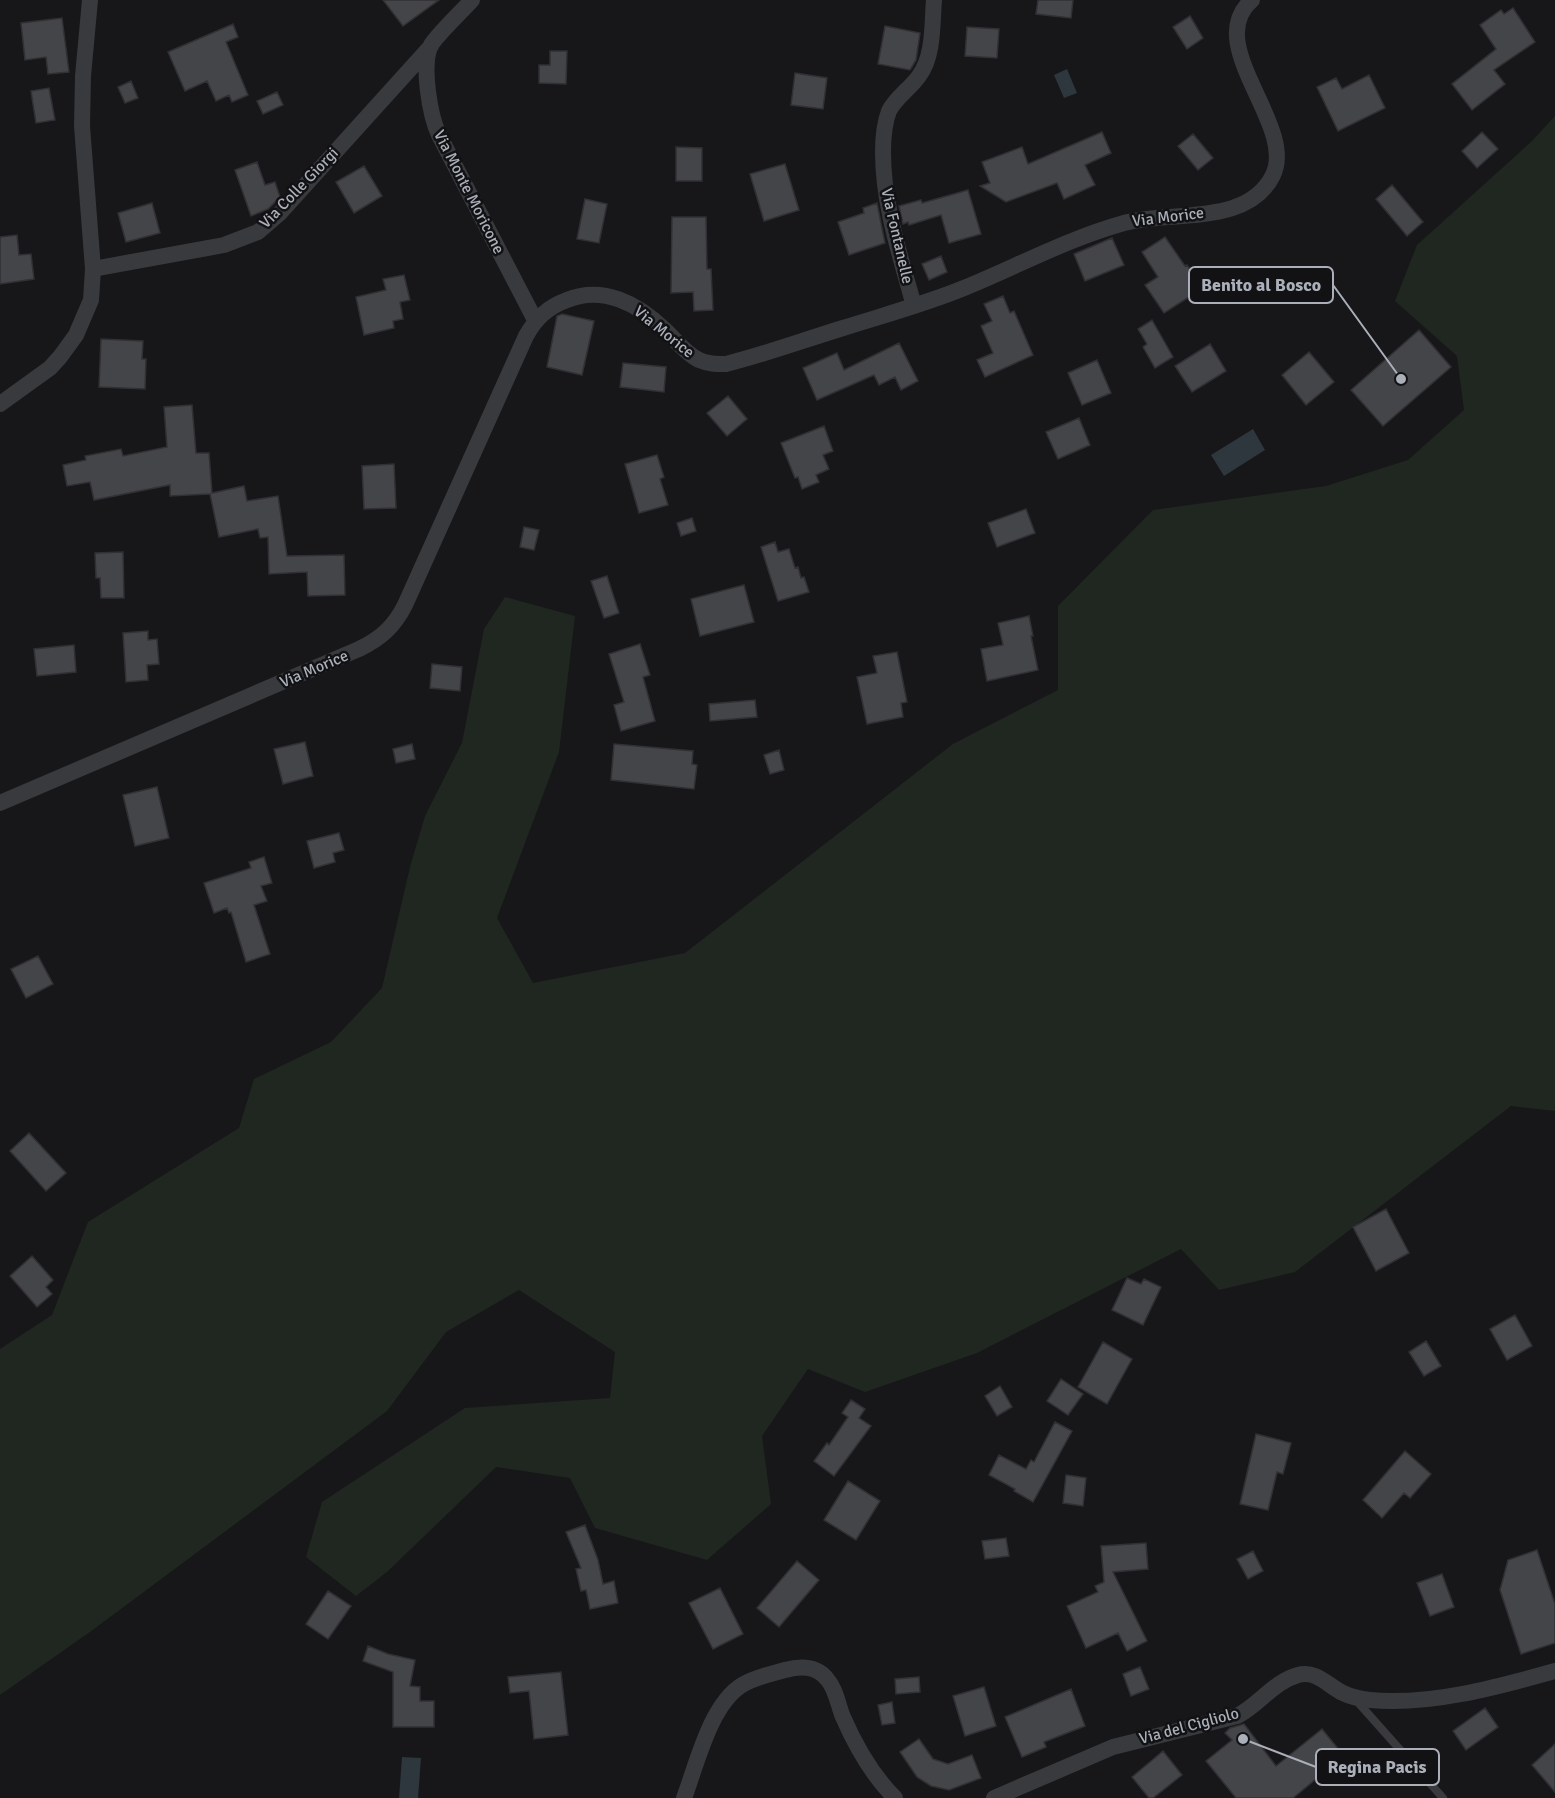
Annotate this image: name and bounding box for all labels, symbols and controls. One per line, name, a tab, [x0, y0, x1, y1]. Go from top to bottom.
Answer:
street label: Via Monte Moricone	[429, 127, 509, 257]
street label: Via Colle Giorgi	[255, 143, 343, 233]
street label: Via Fontanelle	[876, 186, 918, 286]
street label: Via Morice	[1131, 203, 1205, 231]
callout: Benito al Bosco	[1189, 267, 1333, 303]
text: Benito al Bosco	[1201, 274, 1321, 296]
street label: Via Morice	[630, 301, 698, 363]
street label: Via Morice	[277, 646, 351, 692]
street label: Via del Cigliolo	[1137, 1703, 1241, 1749]
callout: Regina Pacis	[1316, 1749, 1439, 1785]
text: Regina Pacis	[1327, 1756, 1427, 1778]

